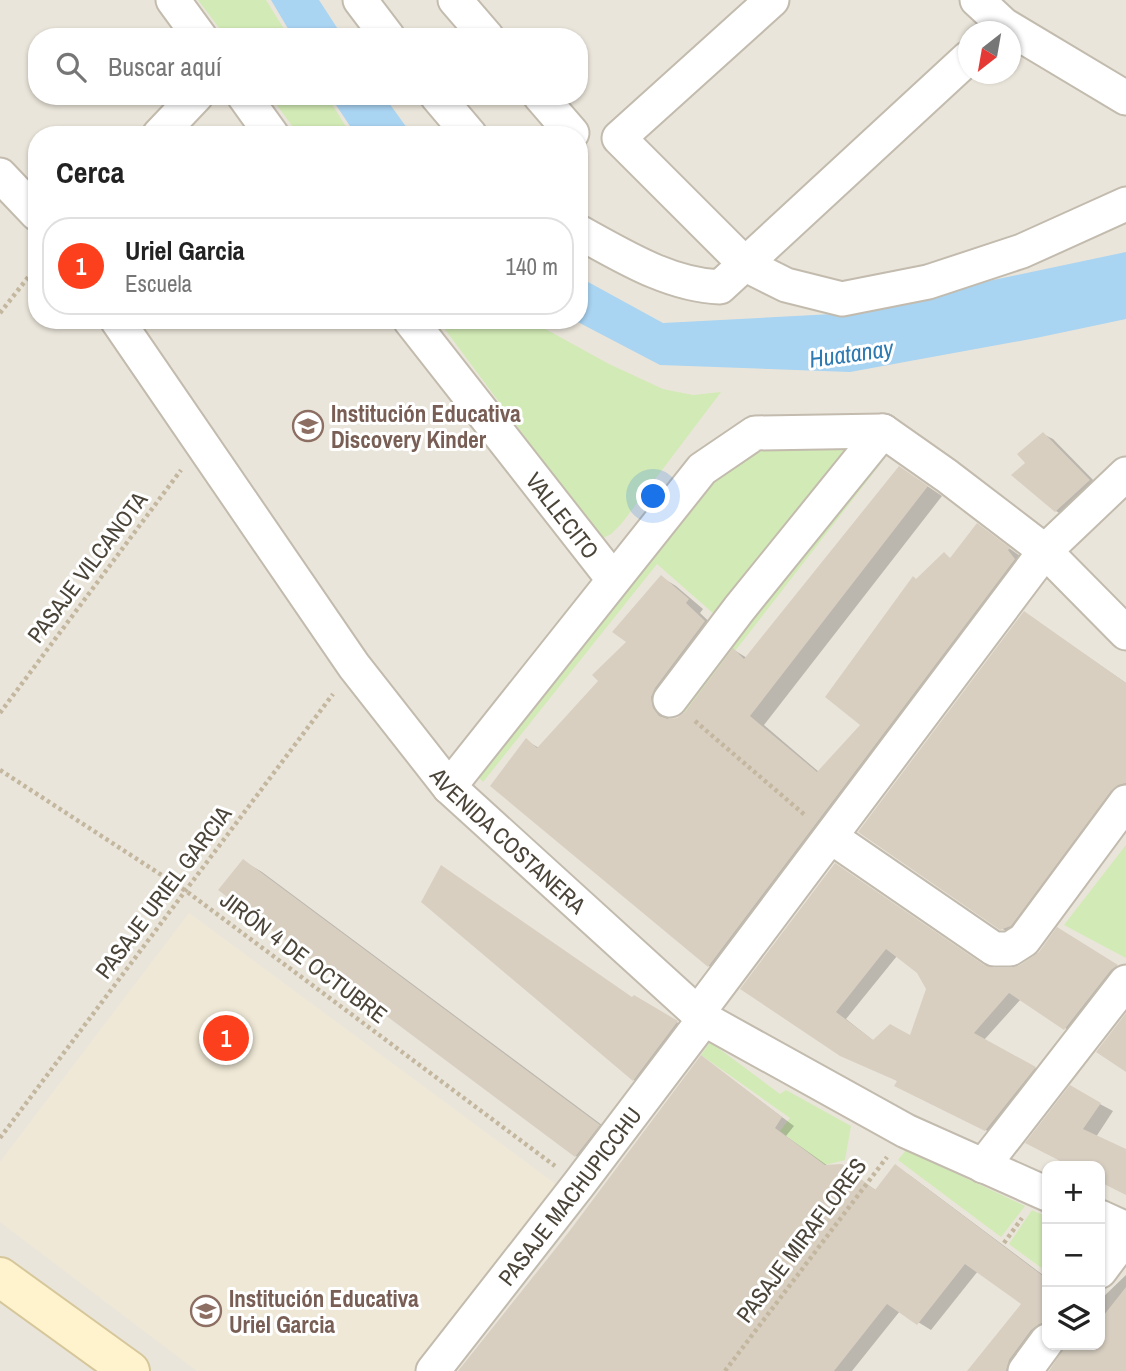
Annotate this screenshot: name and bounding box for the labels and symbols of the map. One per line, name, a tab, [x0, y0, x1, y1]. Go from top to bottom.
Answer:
north arrow	[958, 21, 1021, 84]
water label: Huatanay	[807, 331, 896, 375]
place label: Institución Educativa Discovery Kinder	[331, 398, 521, 455]
school or university icon: Institución Educativa Discovery Kinder	[291, 409, 325, 443]
street label: VALLECITO	[519, 465, 607, 565]
your location	[636, 479, 670, 513]
street label: PASAJE VILCANOTA	[20, 485, 154, 649]
street label: AVENIDA COSTANERA	[423, 760, 593, 920]
street label: PASAJE URIEL GARCIA	[88, 799, 238, 985]
street label: JIRÓN 4 DE OCTUBRE	[214, 884, 394, 1030]
pin: 1	[203, 1012, 249, 1064]
street label: PASAJE MACHUPICCHU	[490, 1100, 648, 1291]
street label: PASAJE MIRAFLORES	[729, 1151, 873, 1329]
place label: Institución Educativa Uriel Garcia	[229, 1283, 419, 1340]
school or university icon: Institución Educativa Uriel Garcia	[189, 1294, 223, 1328]

